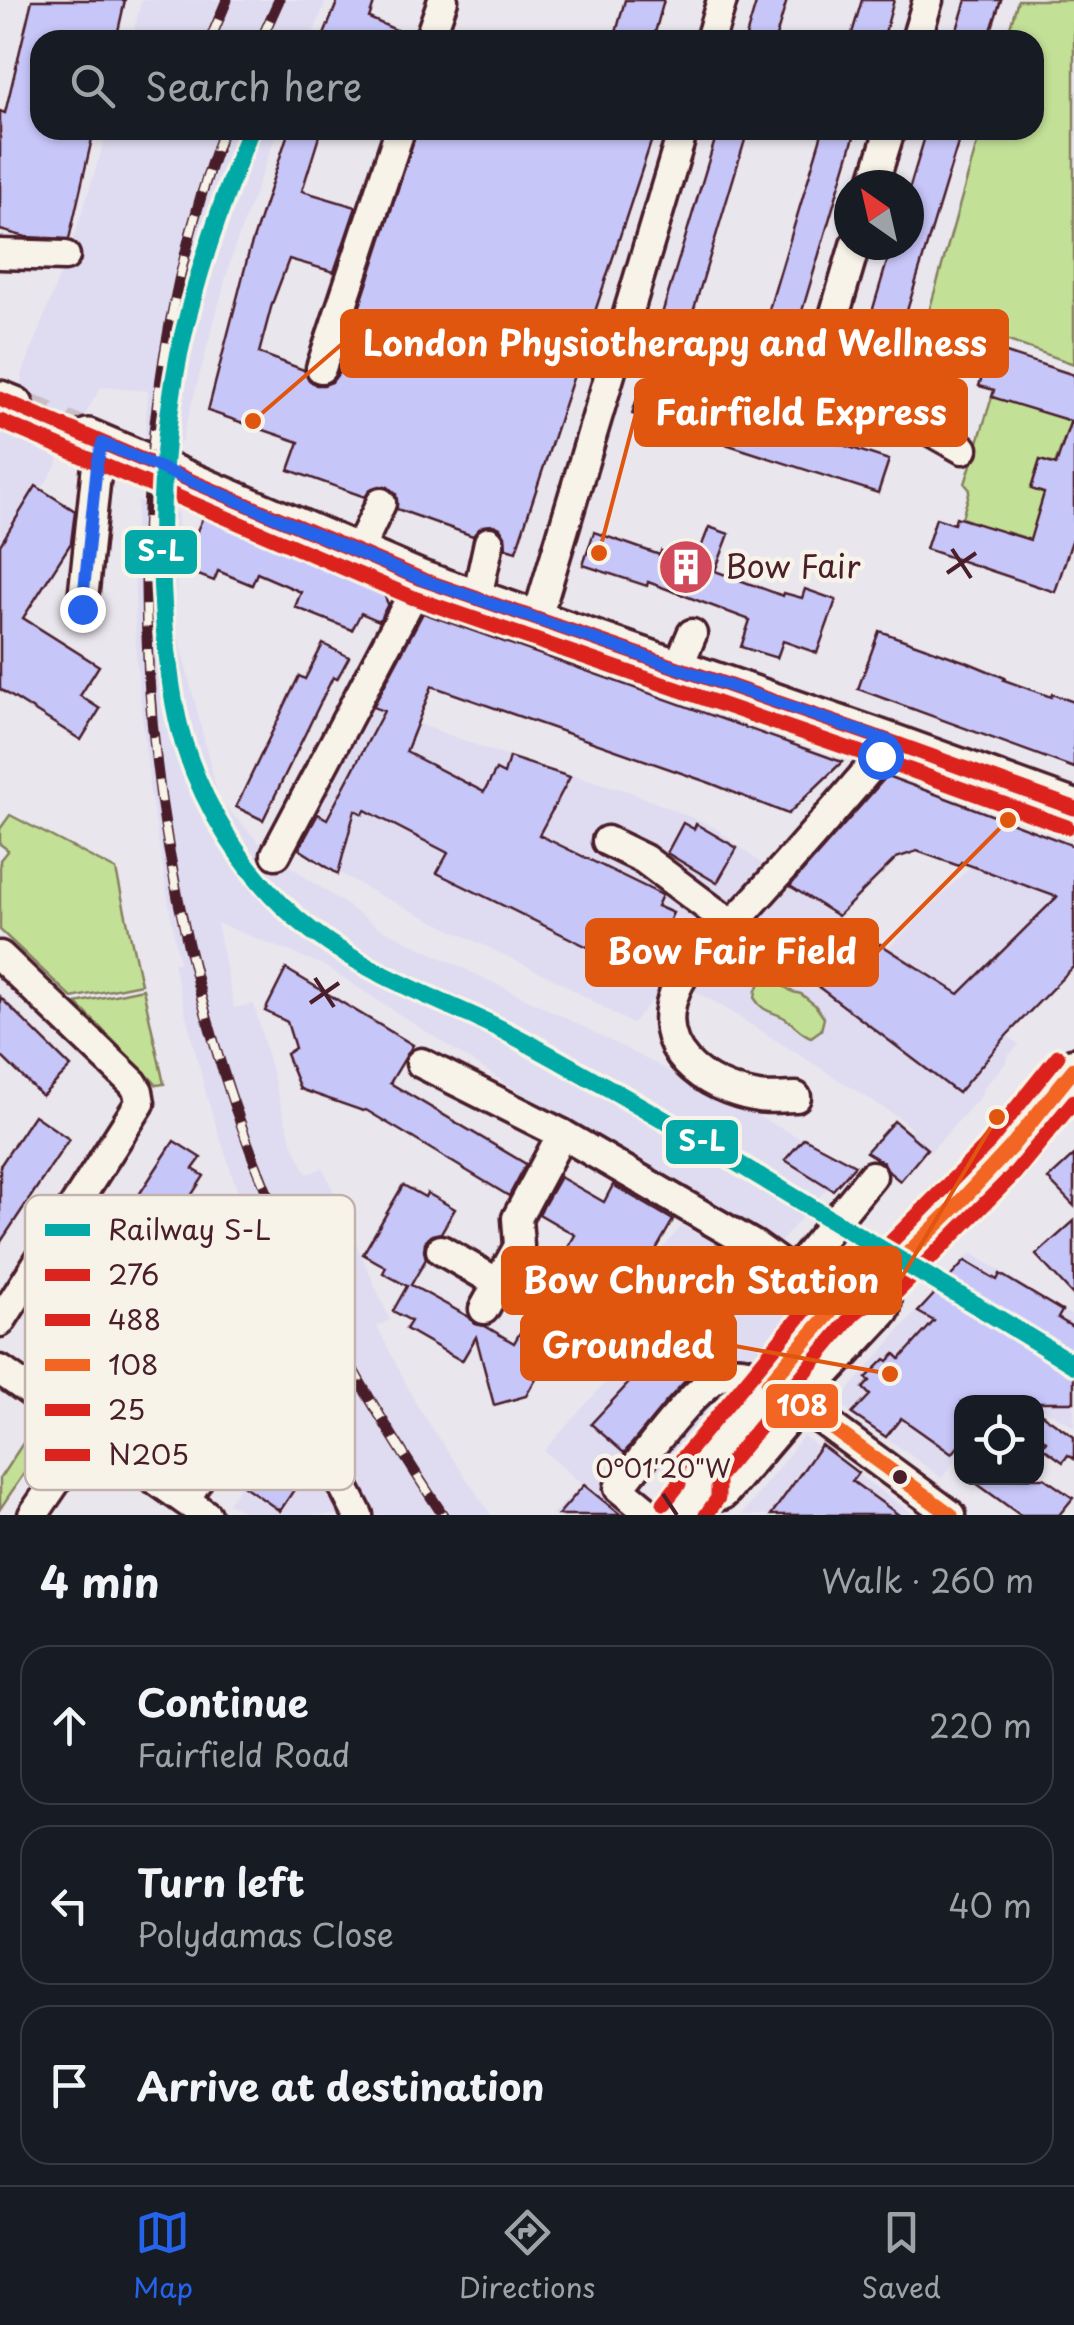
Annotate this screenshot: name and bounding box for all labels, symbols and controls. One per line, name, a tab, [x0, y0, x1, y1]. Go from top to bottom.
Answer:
search box	[30, 30, 1044, 140]
text: Search here	[145, 57, 362, 114]
icon: search	[65, 58, 120, 113]
north arrow	[834, 170, 924, 260]
callout: London Physiotherapy and Wellness	[342, 311, 1007, 376]
text: London Physiotherapy and Wellness	[363, 315, 987, 368]
callout: Fairfield Express	[636, 380, 966, 445]
text: Fairfield Express	[655, 384, 947, 437]
line badge: S-L	[123, 528, 199, 576]
text: S-L	[137, 528, 185, 571]
building icon: Bow Fair	[656, 537, 716, 597]
place label: Bow Fair	[725, 541, 861, 589]
route end	[60, 587, 106, 633]
route start	[858, 734, 904, 780]
callout: Bow Fair Field	[587, 920, 877, 985]
text: Bow Fair Field	[607, 923, 857, 976]
line badge: S-L	[664, 1118, 740, 1166]
text: S-L	[678, 1118, 726, 1161]
legend	[25, 1195, 355, 1490]
text: Railway S-L	[108, 1207, 271, 1250]
callout: Bow Church Station	[503, 1248, 900, 1313]
text: 276	[108, 1252, 159, 1295]
text: Bow Church Station	[523, 1252, 879, 1305]
text: 488	[108, 1297, 161, 1340]
callout: Grounded	[522, 1314, 735, 1379]
text: Grounded	[542, 1317, 714, 1370]
text: 108	[108, 1342, 159, 1385]
line badge: 108	[764, 1382, 840, 1430]
text: 108	[776, 1383, 828, 1426]
text: 25	[108, 1387, 145, 1430]
map controls	[954, 1395, 1044, 1485]
button: locate	[954, 1395, 1044, 1485]
text: N205	[108, 1432, 189, 1475]
text: 0°01'20"W	[595, 1449, 731, 1487]
unlabelled marker	[890, 1467, 910, 1487]
text: 4 min	[40, 1549, 160, 1612]
text: Walk · 260 m	[821, 1556, 1034, 1604]
text: Continue	[137, 1673, 308, 1730]
icon: ahead	[42, 1698, 97, 1753]
text: 220 m	[929, 1701, 1032, 1749]
text: Fairfield Road	[137, 1730, 350, 1778]
text: Turn left	[137, 1853, 305, 1910]
icon: left	[42, 1878, 97, 1933]
text: 40 m	[948, 1881, 1032, 1929]
text: Polydamas Close	[137, 1910, 394, 1958]
text: Arrive at destination	[137, 2057, 545, 2114]
icon: arrive	[42, 2058, 97, 2113]
tab: Map	[133, 2205, 193, 2308]
tab: Directions	[459, 2205, 595, 2308]
tab: Saved	[861, 2205, 941, 2308]

